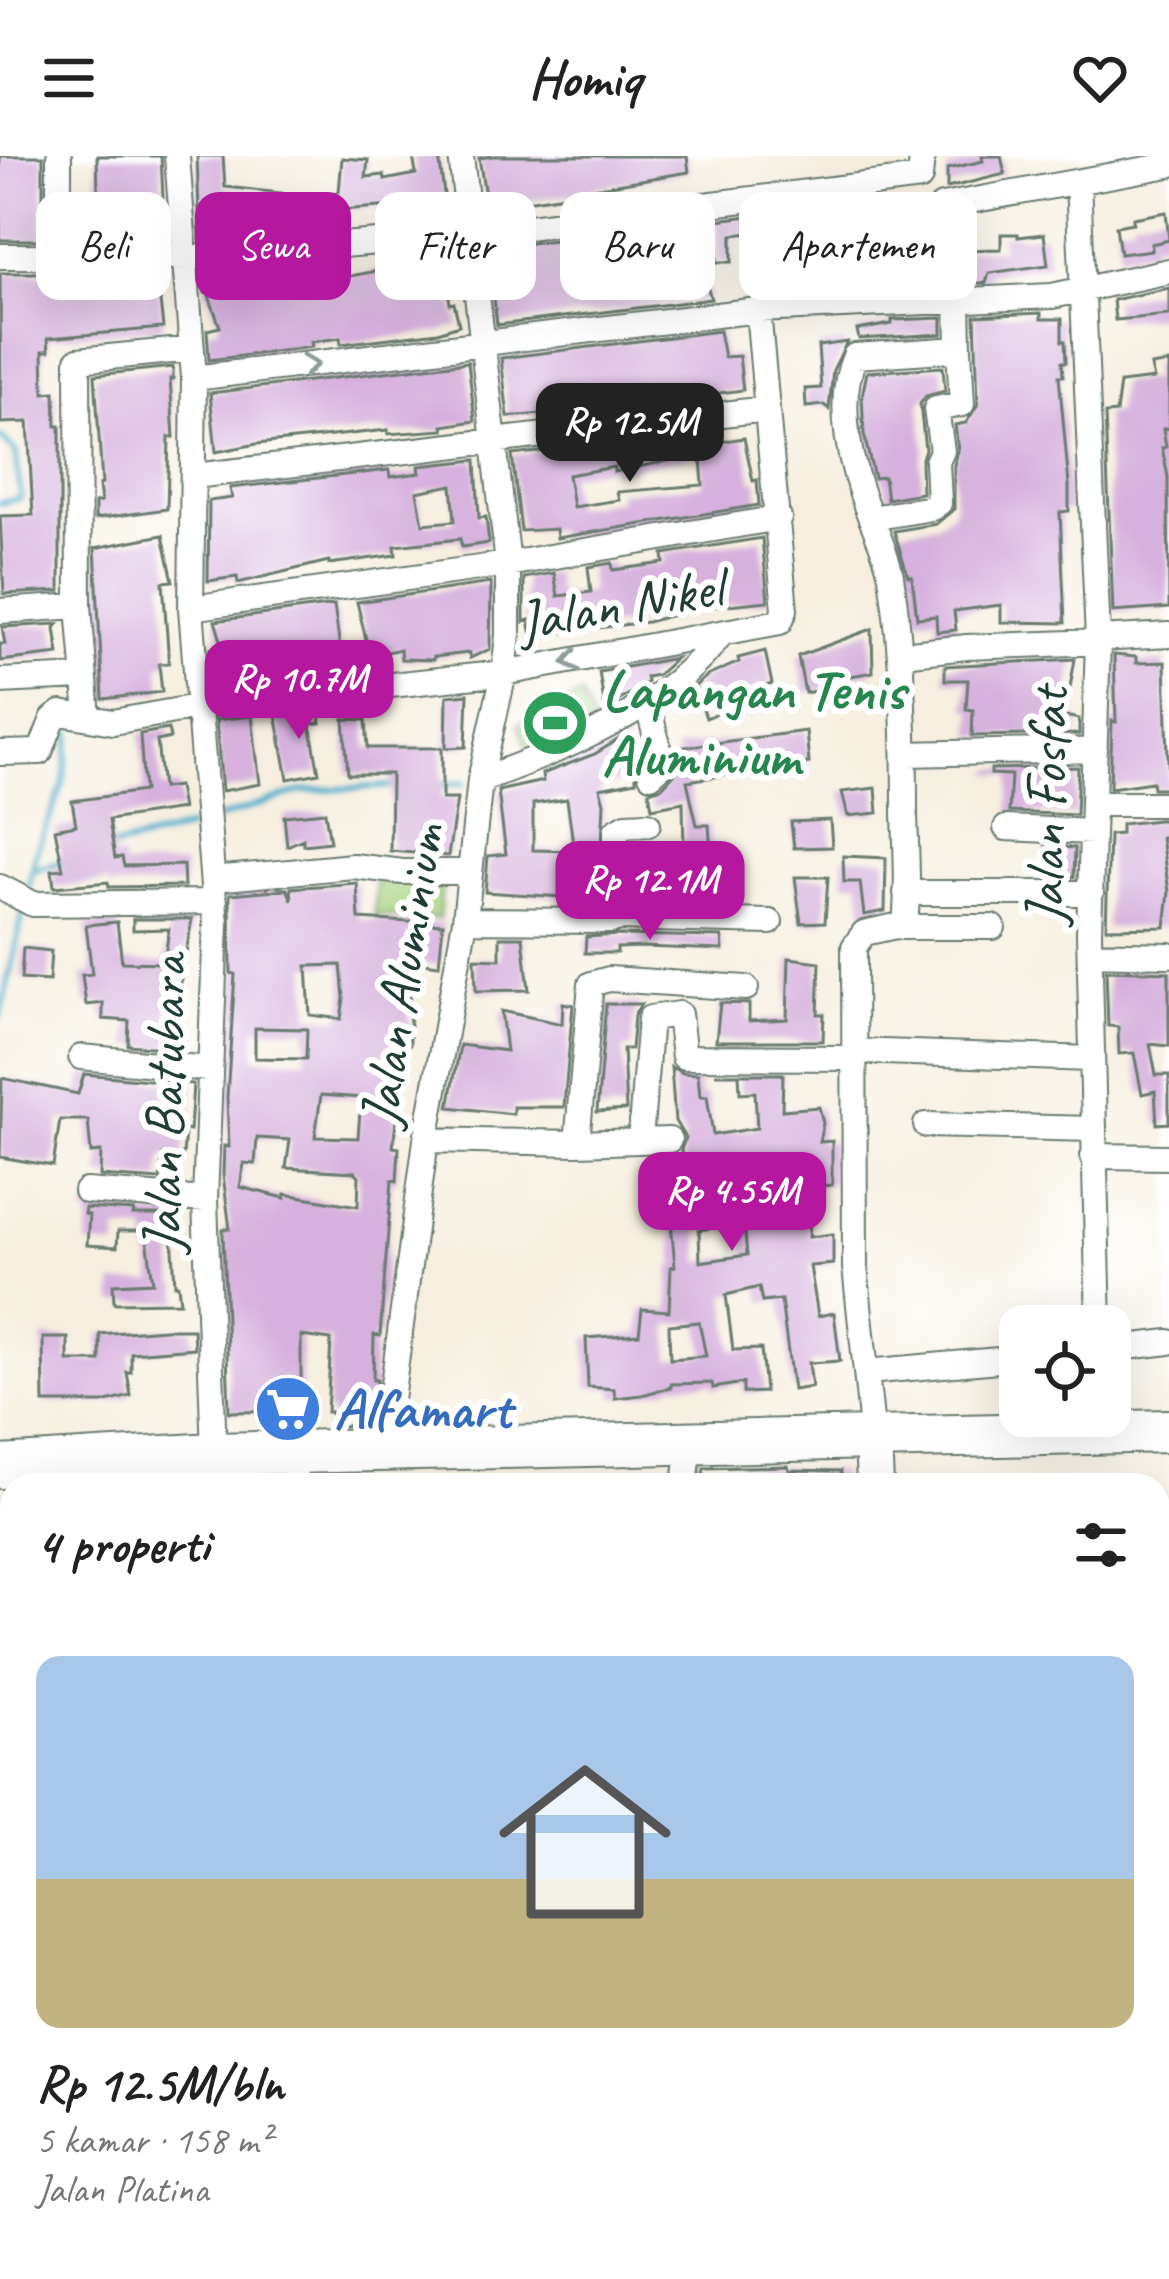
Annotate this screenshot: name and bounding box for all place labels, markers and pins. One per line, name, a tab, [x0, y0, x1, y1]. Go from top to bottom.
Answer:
pin: Rp 12.5M	[506, 383, 754, 485]
pin: Rp 10.7M	[175, 640, 423, 742]
place label: Lapangan Tenis Aluminium	[602, 654, 910, 792]
sports icon: Lapangan Tenis Aluminium	[520, 688, 590, 758]
pin: Rp 12.1M	[526, 841, 774, 943]
pin: Rp 4.55M	[608, 1152, 856, 1254]
place label: Alfamart	[334, 1373, 517, 1445]
supermarket icon: Alfamart	[253, 1374, 323, 1444]

